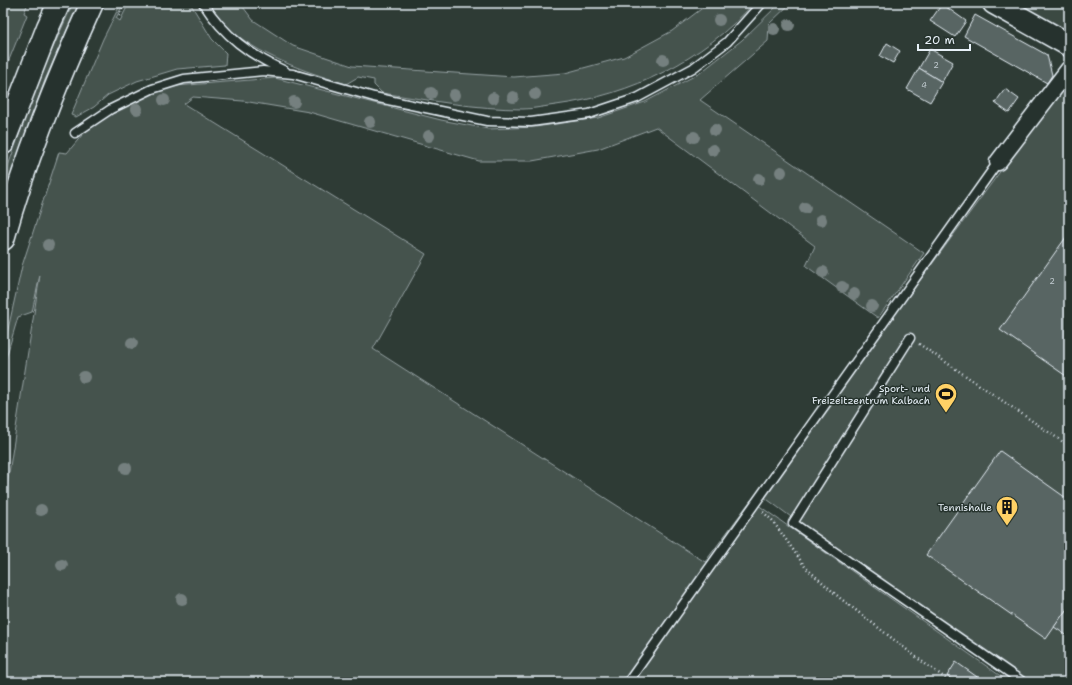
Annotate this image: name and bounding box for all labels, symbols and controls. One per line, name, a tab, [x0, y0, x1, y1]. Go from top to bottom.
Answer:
scale bar	[918, 26, 970, 52]
text: 20 m	[924, 32, 955, 48]
house number: 2	[933, 60, 939, 71]
house number: 4	[921, 80, 927, 91]
house number: 2	[1049, 276, 1055, 287]
sports icon: Sport- und Freizeitzentrum Kalbach	[933, 381, 959, 414]
place label: Sport- und Freizeitzentrum Kalbach	[812, 382, 931, 407]
building icon: Tennishalle	[994, 494, 1020, 527]
place label: Tennishalle	[938, 501, 992, 514]

